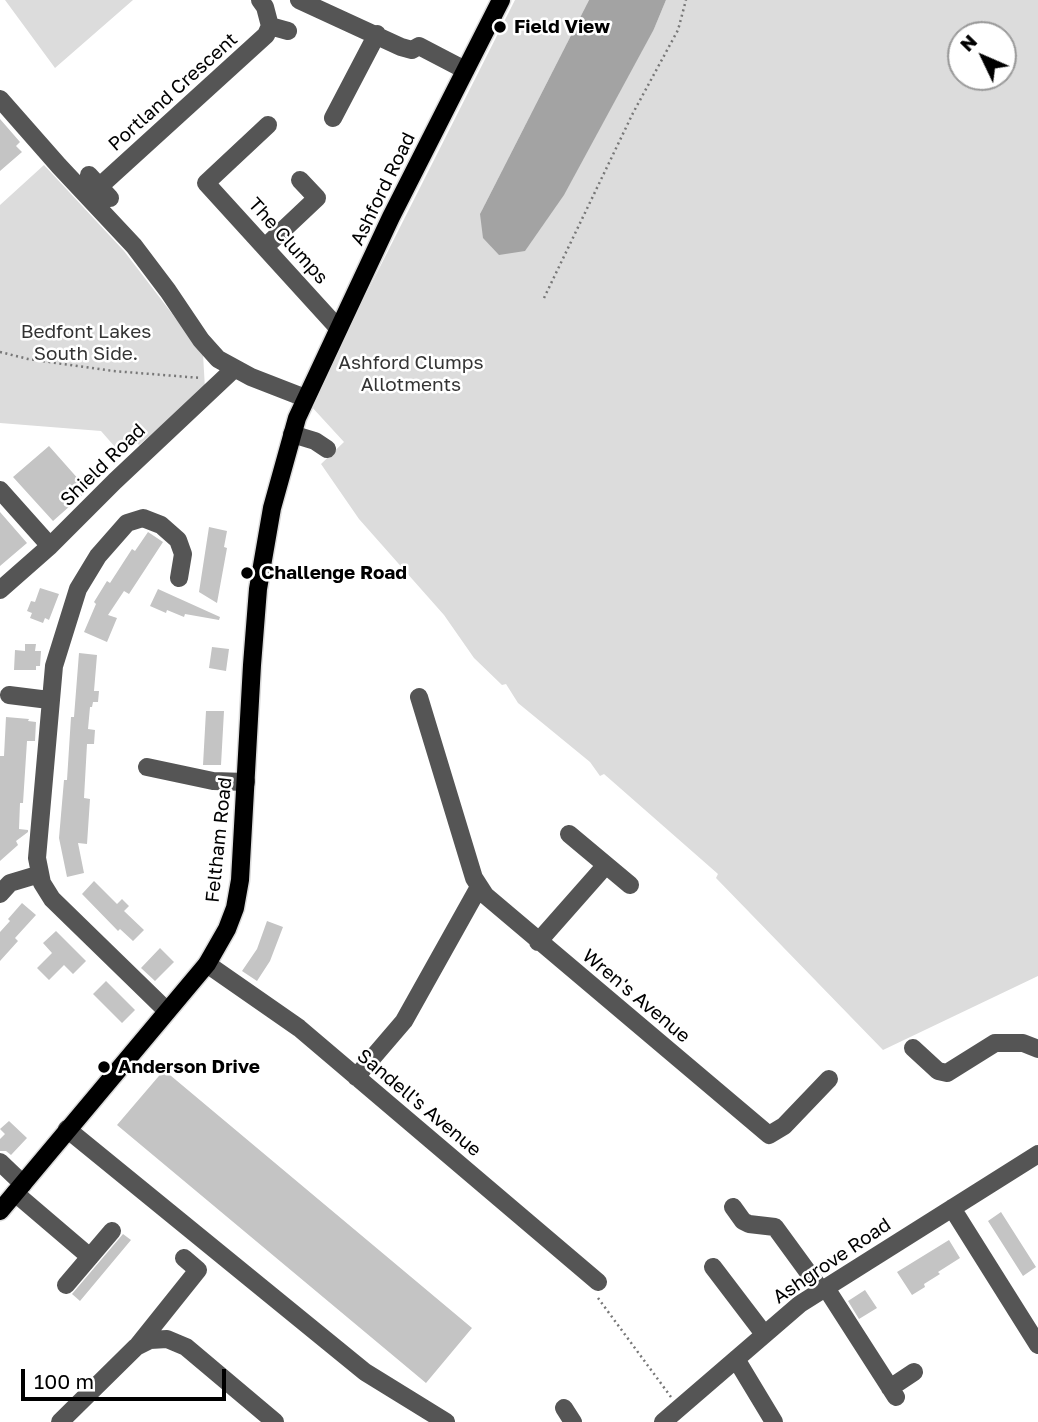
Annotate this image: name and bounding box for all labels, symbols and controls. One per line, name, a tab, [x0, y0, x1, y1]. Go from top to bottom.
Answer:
place label: Field View	[514, 16, 610, 38]
marker: Field View	[492, 19, 508, 35]
north arrow	[947, 21, 1017, 91]
street label: Portland Crescent	[104, 28, 242, 156]
text: N	[955, 29, 981, 56]
street label: Ashford Road	[346, 129, 420, 249]
street label: The Clumps	[243, 193, 333, 289]
park label: Bedfont Lakes South Side.	[21, 321, 151, 365]
park label: Ashford Clumps Allotments	[338, 352, 484, 396]
street label: Shield Road	[56, 419, 150, 511]
place label: Challenge Road	[261, 562, 407, 584]
marker: Challenge Road	[239, 565, 255, 581]
street label: Feltham Road	[201, 776, 237, 904]
street label: Wren's Avenue	[577, 944, 695, 1048]
street label: Sandell's Avenue	[352, 1045, 486, 1161]
place label: Anderson Drive	[118, 1056, 260, 1078]
marker: Anderson Drive	[96, 1059, 112, 1075]
street label: Ashgrove Road	[769, 1213, 895, 1309]
scale bar	[24, 1356, 229, 1400]
text: 100 m	[34, 1368, 94, 1394]

